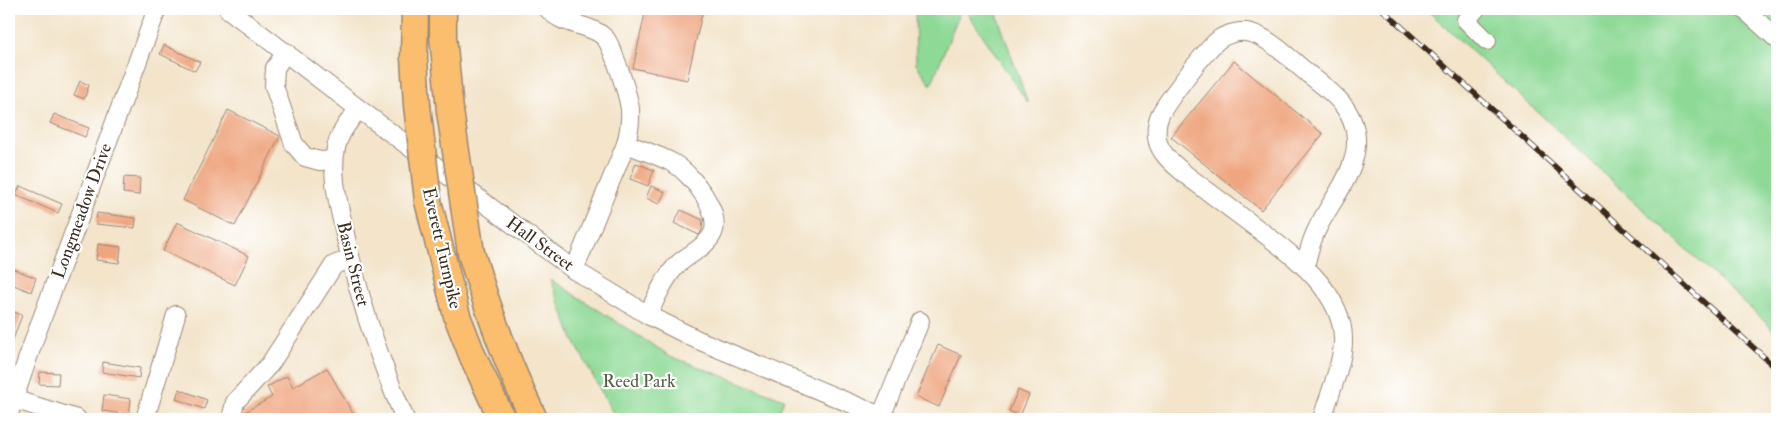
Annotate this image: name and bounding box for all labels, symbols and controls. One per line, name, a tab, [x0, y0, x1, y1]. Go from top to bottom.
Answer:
street label: Longmeadow Drive	[47, 140, 117, 282]
street label: Everett Turnpike	[417, 185, 467, 311]
street label: Hall Street	[501, 212, 579, 276]
street label: Basin Street	[331, 219, 375, 309]
park label: Reed Park	[602, 370, 676, 393]

